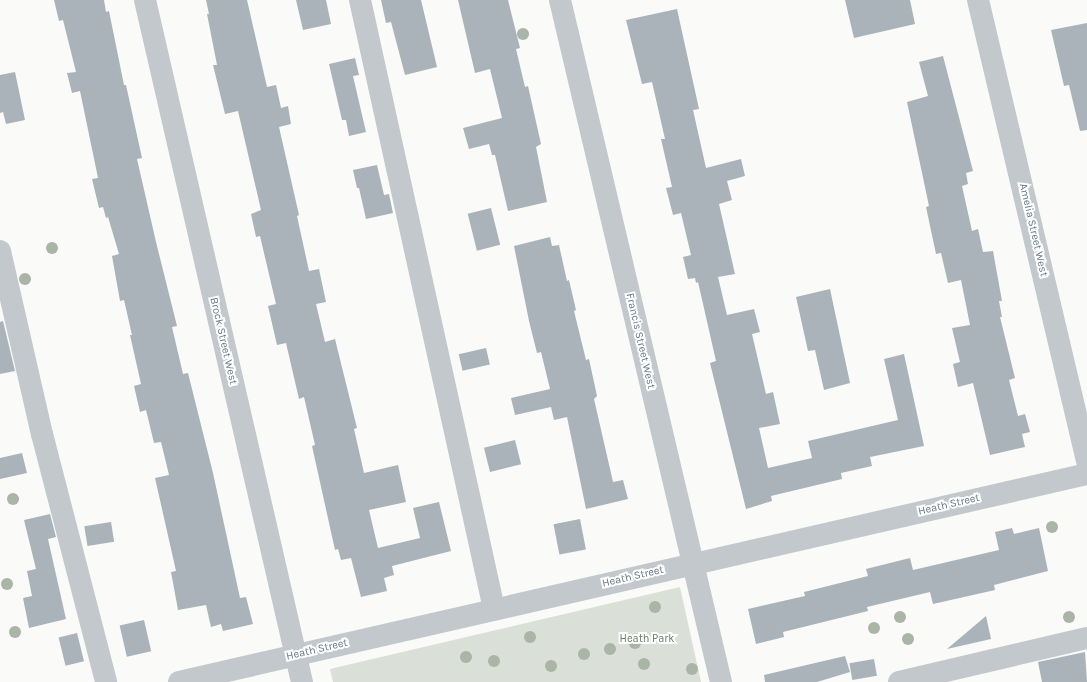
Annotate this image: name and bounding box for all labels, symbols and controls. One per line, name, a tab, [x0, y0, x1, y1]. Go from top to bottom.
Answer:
street label: Amelia Street West	[1016, 182, 1050, 278]
street label: Francis Street West	[623, 292, 657, 390]
street label: Brock Street West	[207, 296, 239, 386]
street label: Heath Street	[917, 492, 981, 518]
street label: Heath Street	[601, 564, 665, 590]
park label: Heath Park	[620, 632, 674, 646]
street label: Heath Street	[285, 637, 349, 663]

